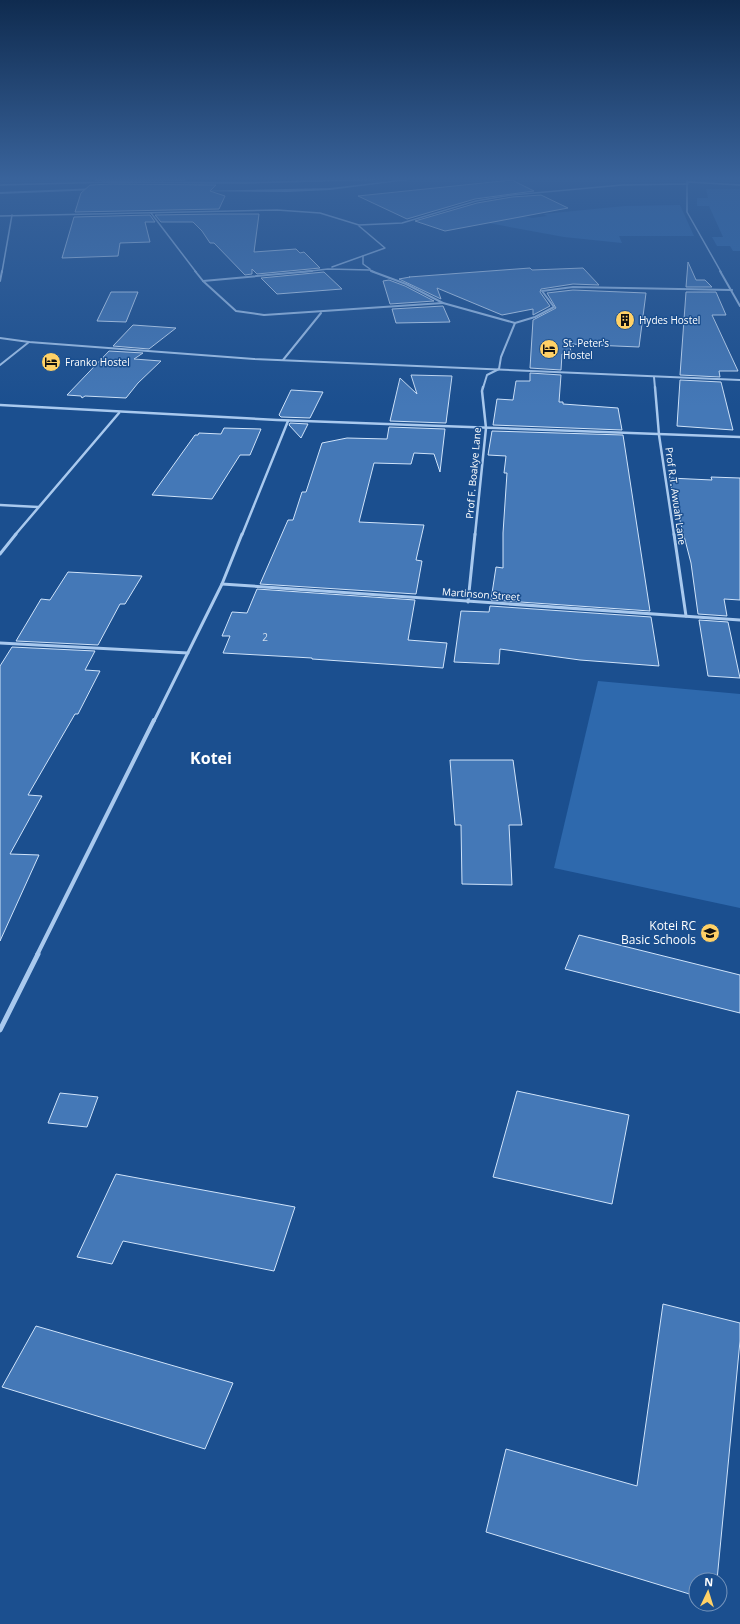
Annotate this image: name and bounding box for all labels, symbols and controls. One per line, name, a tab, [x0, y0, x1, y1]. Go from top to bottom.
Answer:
building icon: Hydes Hostel	[614, 309, 636, 331]
place label: Hydes Hostel	[639, 313, 700, 327]
place label: St. Peter's Hostel	[563, 336, 609, 362]
hotel icon: St. Peter's Hostel	[538, 338, 560, 360]
hotel icon: Franko Hostel	[40, 351, 62, 373]
place label: Franko Hostel	[65, 355, 130, 369]
street label: Prof F. Boakye Lane	[462, 426, 484, 519]
street label: Prof R.T. Awuah Lane	[662, 446, 690, 546]
street label: Martinson Street	[441, 584, 521, 604]
house number: 2	[262, 630, 268, 644]
district label: Kotei	[190, 747, 232, 769]
place label: Kotei RC Basic Schools	[621, 917, 696, 948]
school or university icon: Kotei RC Basic Schools	[699, 922, 721, 944]
north arrow	[688, 1572, 728, 1612]
text: N	[704, 1574, 714, 1589]

